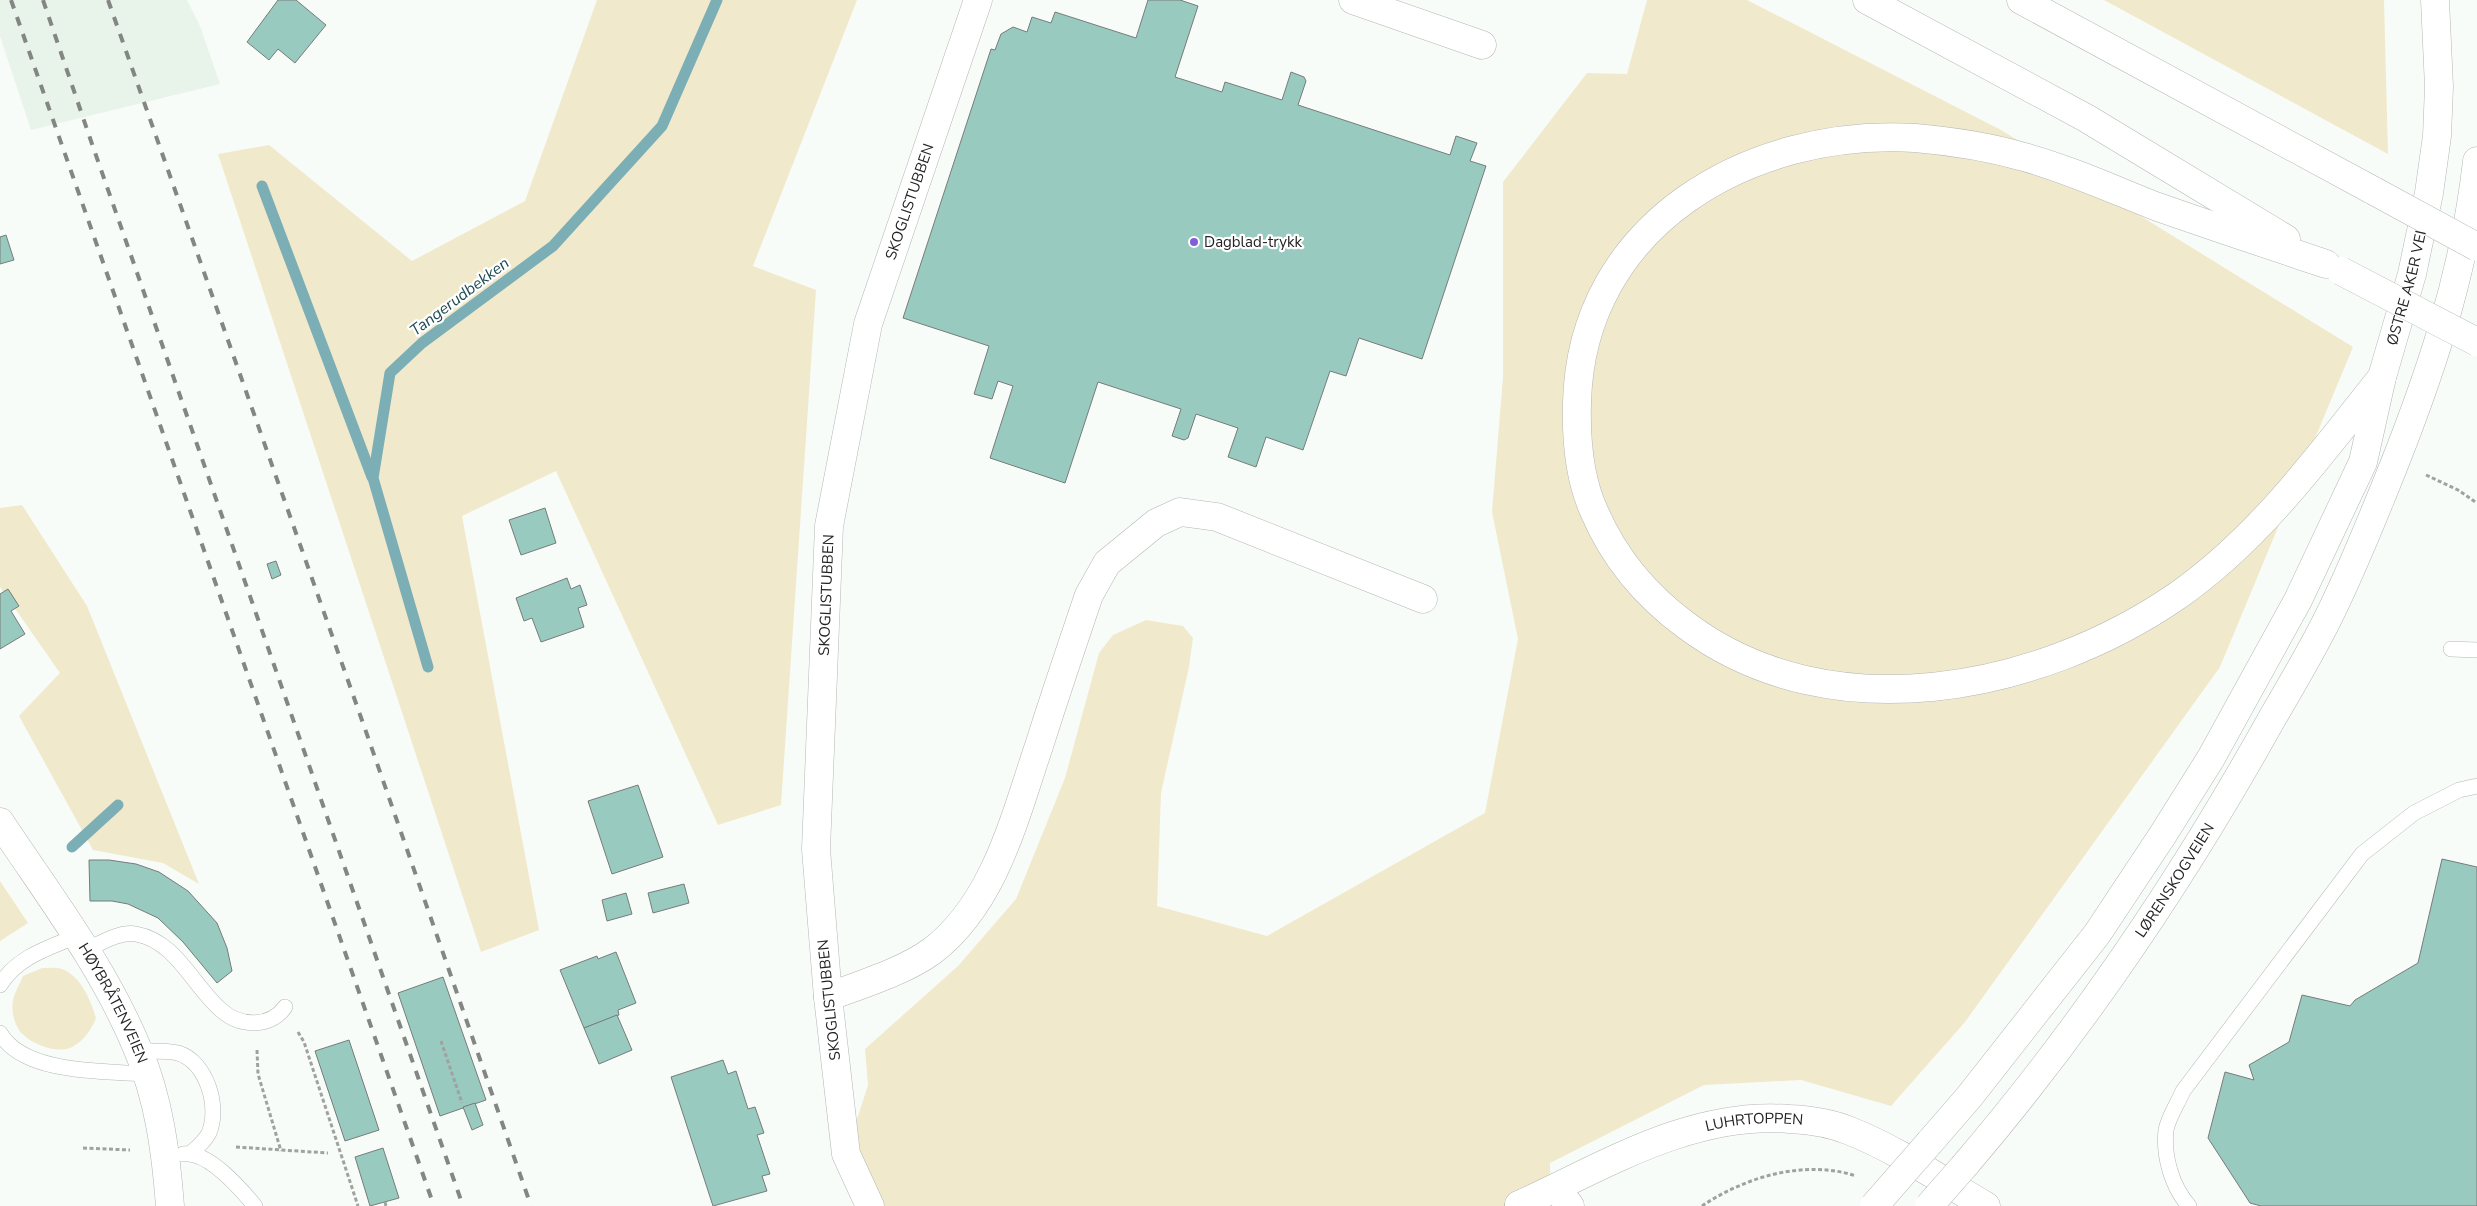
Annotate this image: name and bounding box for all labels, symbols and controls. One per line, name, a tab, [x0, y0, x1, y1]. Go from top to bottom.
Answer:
street label: SKOGLISTUBBEN	[881, 141, 939, 262]
street label: ØSTRE AKER VEI	[2382, 229, 2431, 348]
place label: Dagblad-trykk	[1204, 232, 1302, 252]
marker: Dagblad-trykk	[1188, 236, 1200, 248]
water label: Tangerudbekken	[405, 252, 514, 341]
street label: SKOGLISTUBBEN	[814, 534, 839, 656]
street label: LØRENSKOGVEIEN	[2131, 819, 2219, 941]
street label: SKOGLISTUBBEN	[813, 938, 845, 1062]
street label: HØYBRÅTENVEIEN	[74, 939, 152, 1066]
street label: LUHRTOPPEN	[1703, 1108, 1804, 1136]

